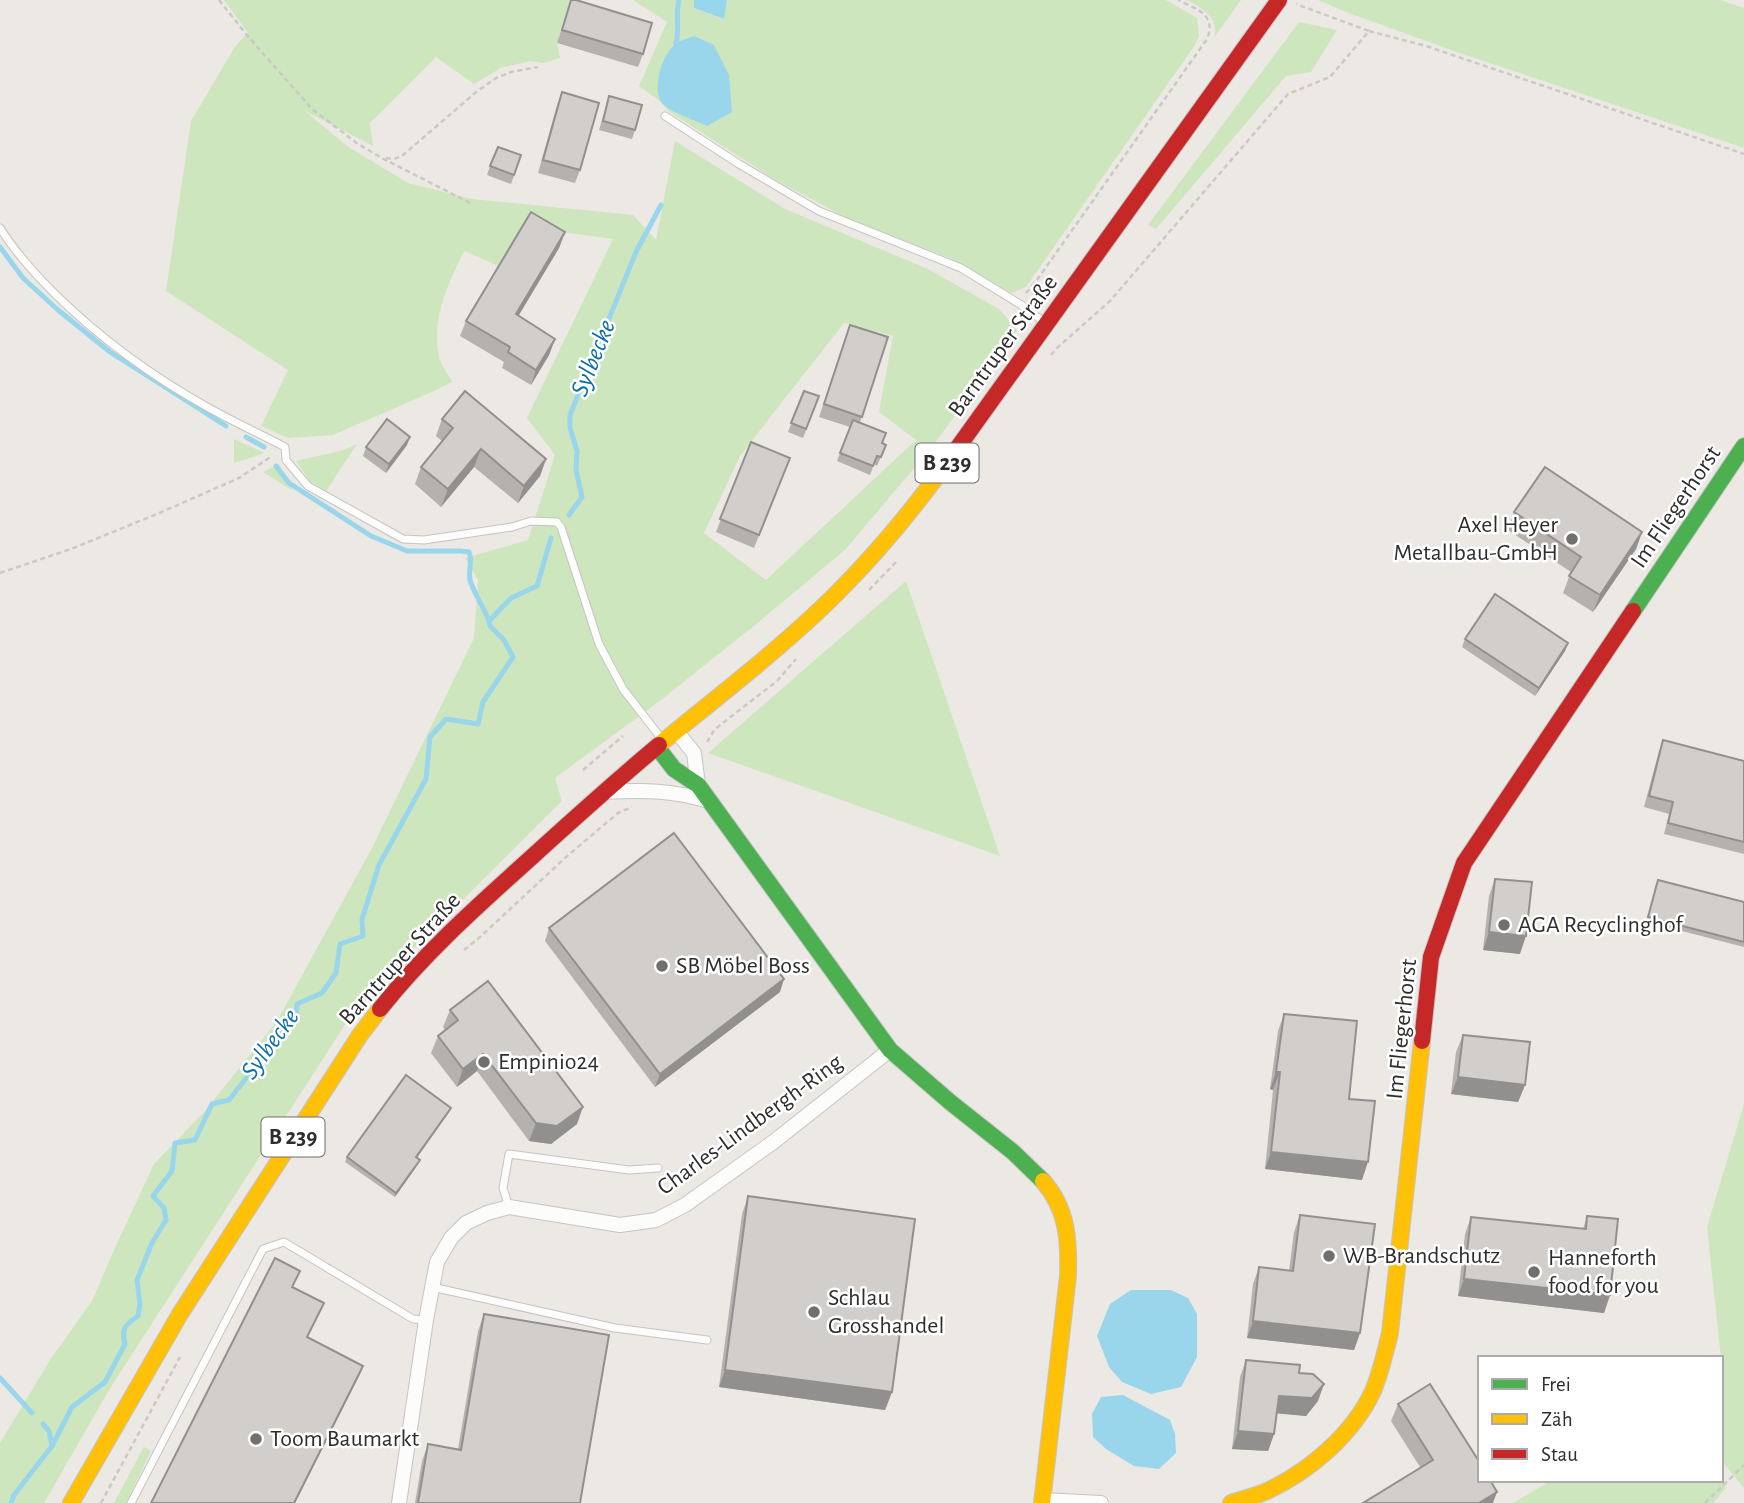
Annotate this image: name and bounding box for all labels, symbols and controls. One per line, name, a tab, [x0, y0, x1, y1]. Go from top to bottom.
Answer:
street label: Barntruper Straße	[944, 271, 1062, 421]
water label: Sylbecke	[566, 316, 620, 400]
street label: Im Fliegerhorst	[1627, 442, 1726, 572]
road number: B 239	[916, 444, 978, 482]
place label: Axel Heyer Metallbau-GmbH	[1393, 513, 1558, 565]
marker: Axel Heyer Metallbau-GmbH	[1564, 531, 1580, 547]
street label: Barntruper Straße	[335, 888, 465, 1030]
place label: AGA Recyclinghof	[1518, 913, 1684, 937]
marker: AGA Recyclinghof	[1496, 917, 1512, 933]
place label: SB Möbel Boss	[676, 954, 810, 978]
street label: Im Fliegerhorst	[1383, 957, 1421, 1100]
marker: SB Möbel Boss	[654, 958, 670, 974]
water label: Sylbecke	[236, 1004, 304, 1084]
place label: Empinio24	[498, 1050, 599, 1074]
street label: Charles-Lindbergh-Ring	[653, 1050, 847, 1200]
marker: Empinio24	[476, 1054, 492, 1070]
road number: B 239	[262, 1118, 324, 1156]
place label: WB-Brandschutz	[1343, 1244, 1500, 1268]
place label: Hanneforth food for you	[1548, 1246, 1659, 1298]
marker: WB-Brandschutz	[1321, 1248, 1337, 1264]
marker: Hanneforth food for you	[1526, 1264, 1542, 1280]
place label: Schlau Grosshandel	[828, 1286, 944, 1338]
marker: Schlau Grosshandel	[806, 1304, 822, 1320]
legend	[1478, 1356, 1723, 1482]
text: Frei	[1541, 1374, 1571, 1395]
text: Zäh	[1541, 1409, 1573, 1430]
place label: Toom Baumarkt	[270, 1427, 419, 1451]
marker: Toom Baumarkt	[248, 1431, 264, 1447]
text: Stau	[1541, 1444, 1578, 1465]

